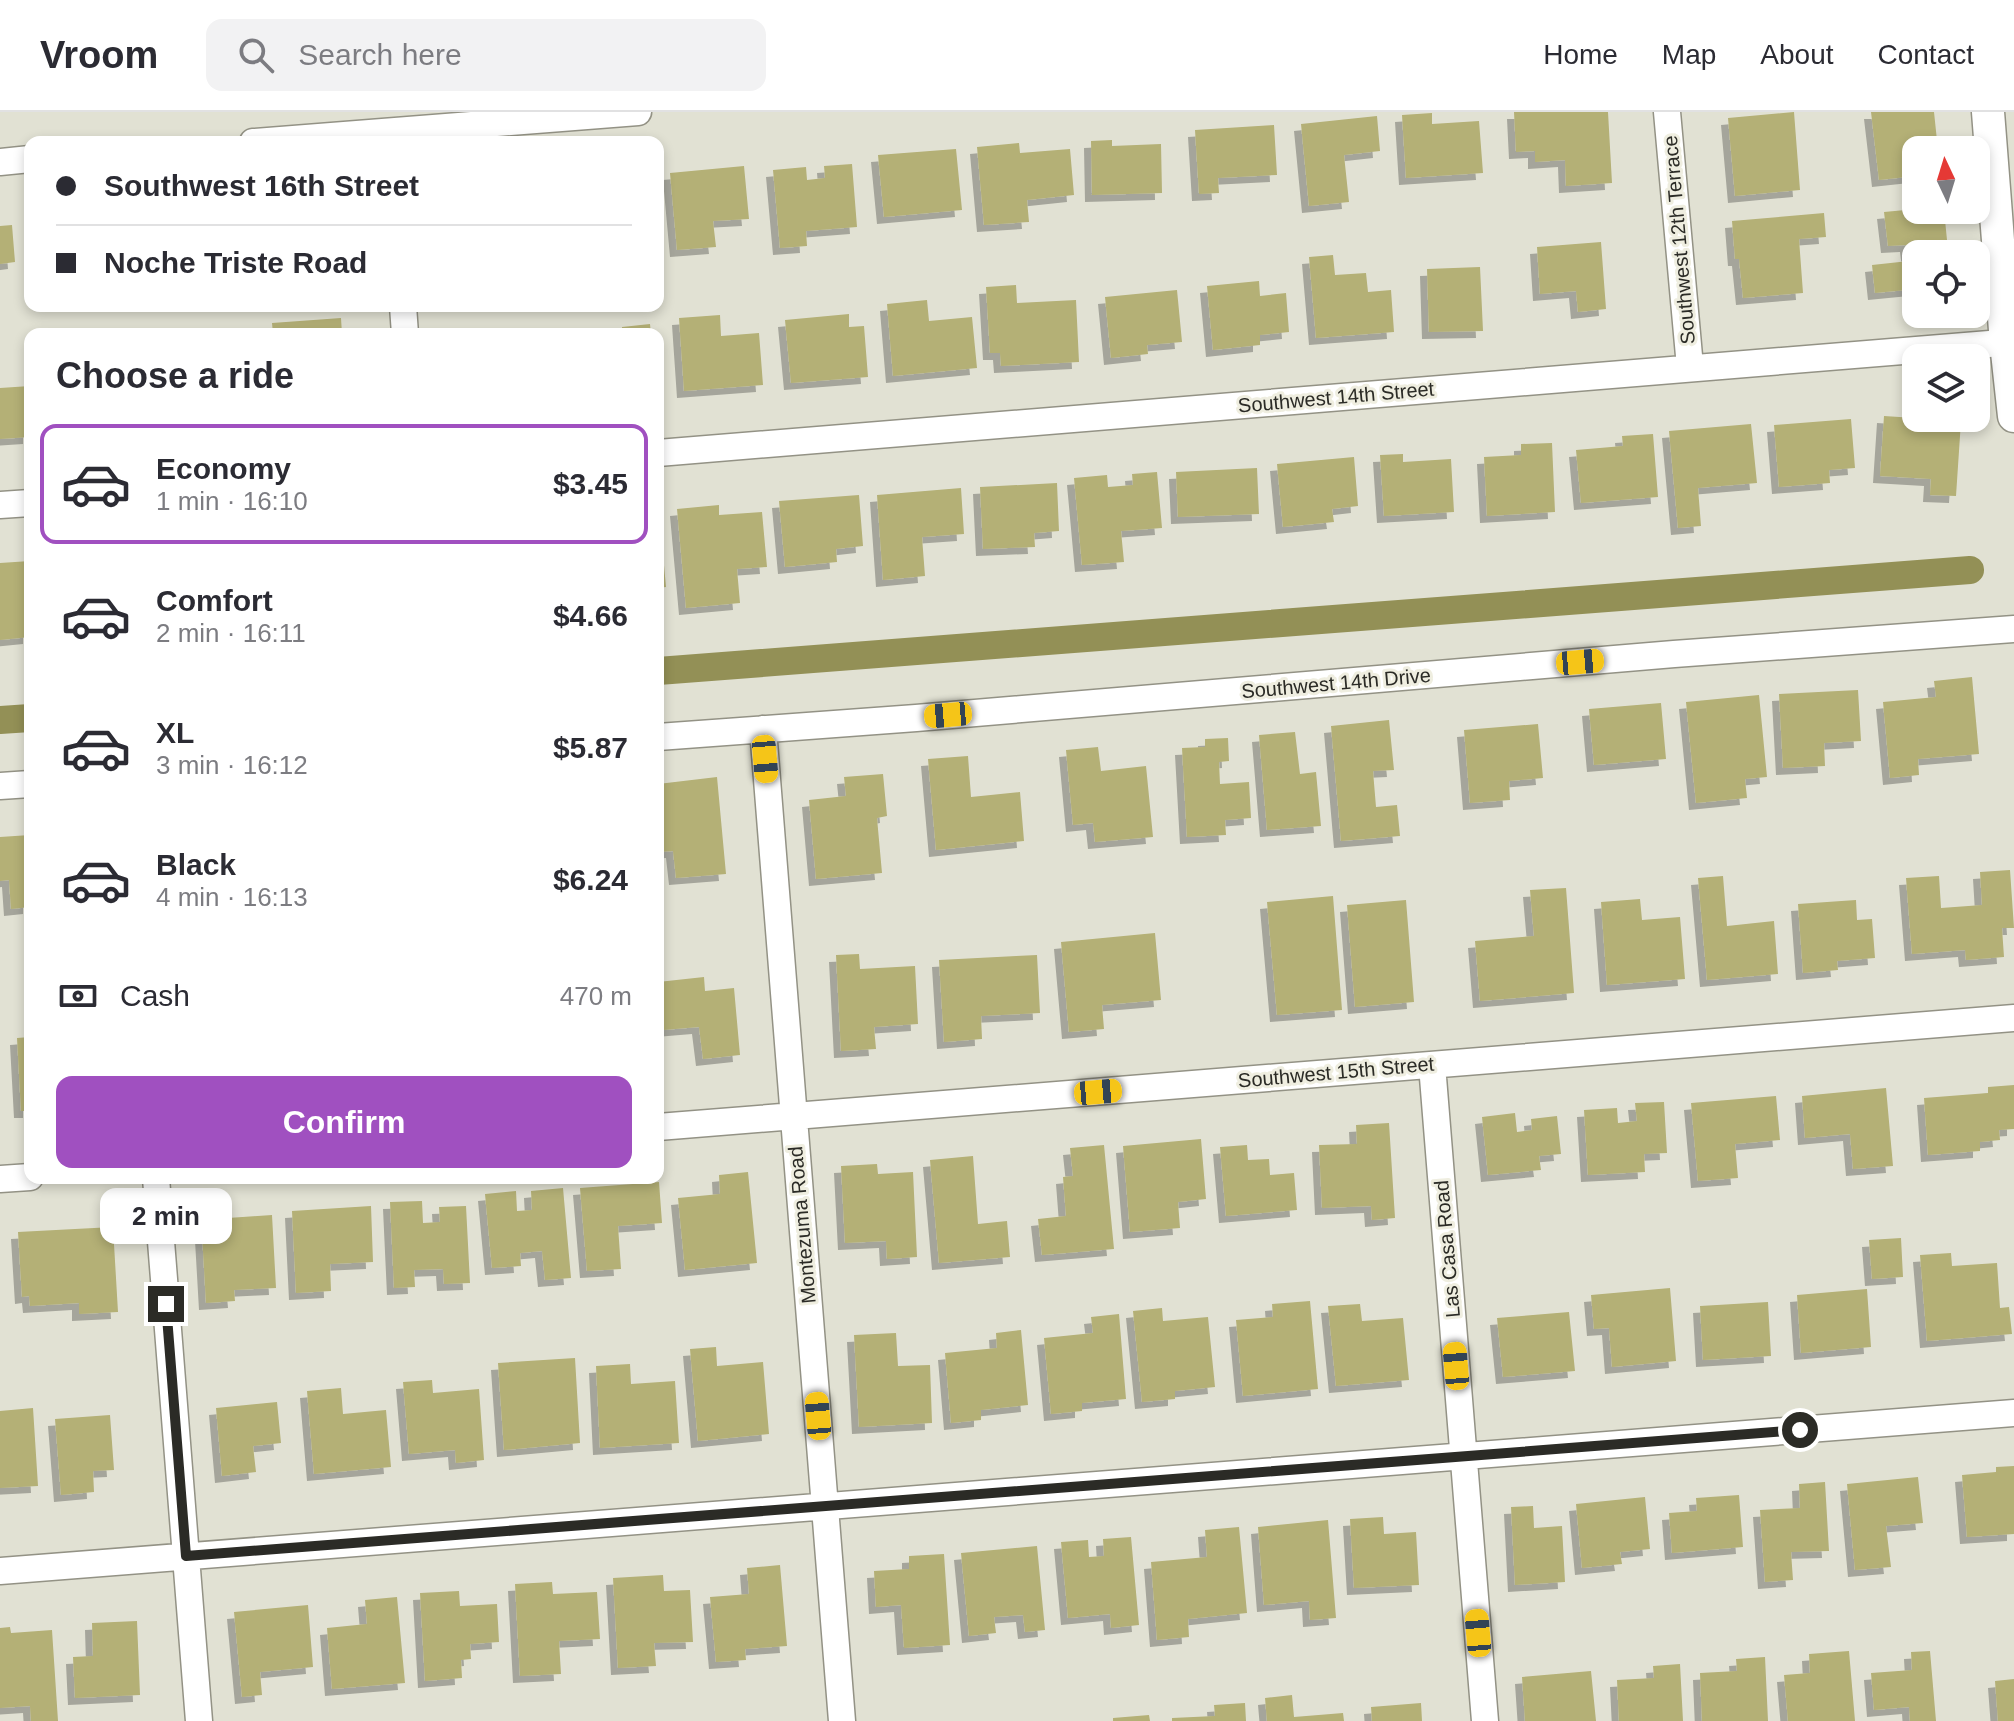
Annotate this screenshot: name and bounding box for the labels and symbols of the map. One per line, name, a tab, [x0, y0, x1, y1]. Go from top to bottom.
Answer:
street label: Southwest 12th Terrace	[1659, 135, 1699, 345]
north arrow	[1902, 136, 1990, 224]
street label: Southwest 14th Street	[1237, 377, 1435, 417]
car	[1555, 648, 1605, 676]
street label: Southwest 14th Drive	[1240, 664, 1432, 702]
car	[923, 701, 973, 729]
car	[751, 734, 779, 784]
street label: Southwest 15th Street	[1237, 1052, 1435, 1092]
car	[1073, 1078, 1123, 1106]
street label: Montezuma Road	[784, 1145, 820, 1305]
street label: Las Casa Road	[1430, 1179, 1464, 1319]
callout: 2 min	[100, 1188, 232, 1244]
route end	[148, 1286, 184, 1322]
car	[1442, 1341, 1470, 1391]
car	[804, 1391, 832, 1441]
route start	[1782, 1412, 1818, 1448]
car	[1464, 1608, 1492, 1658]

